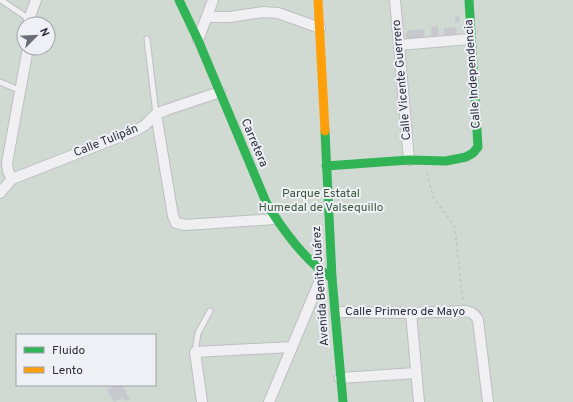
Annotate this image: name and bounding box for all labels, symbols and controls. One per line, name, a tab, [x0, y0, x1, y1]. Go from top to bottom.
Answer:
north arrow	[16, 16, 56, 56]
street label: Calle Vicente Guerrero	[389, 19, 415, 141]
street label: Calle Independencia	[461, 19, 485, 129]
text: N	[36, 26, 52, 39]
street label: Carretera	[237, 116, 271, 170]
street label: Calle Tulipán	[71, 121, 141, 161]
park label: Parque Estatal Humedal de Valsequillo	[259, 186, 384, 216]
street label: Avenida Benito Juárez	[309, 225, 333, 347]
street label: Calle Primero de Mayo	[345, 304, 465, 320]
legend	[16, 334, 156, 386]
text: Fluido	[52, 343, 85, 359]
text: Lento	[52, 363, 83, 379]

